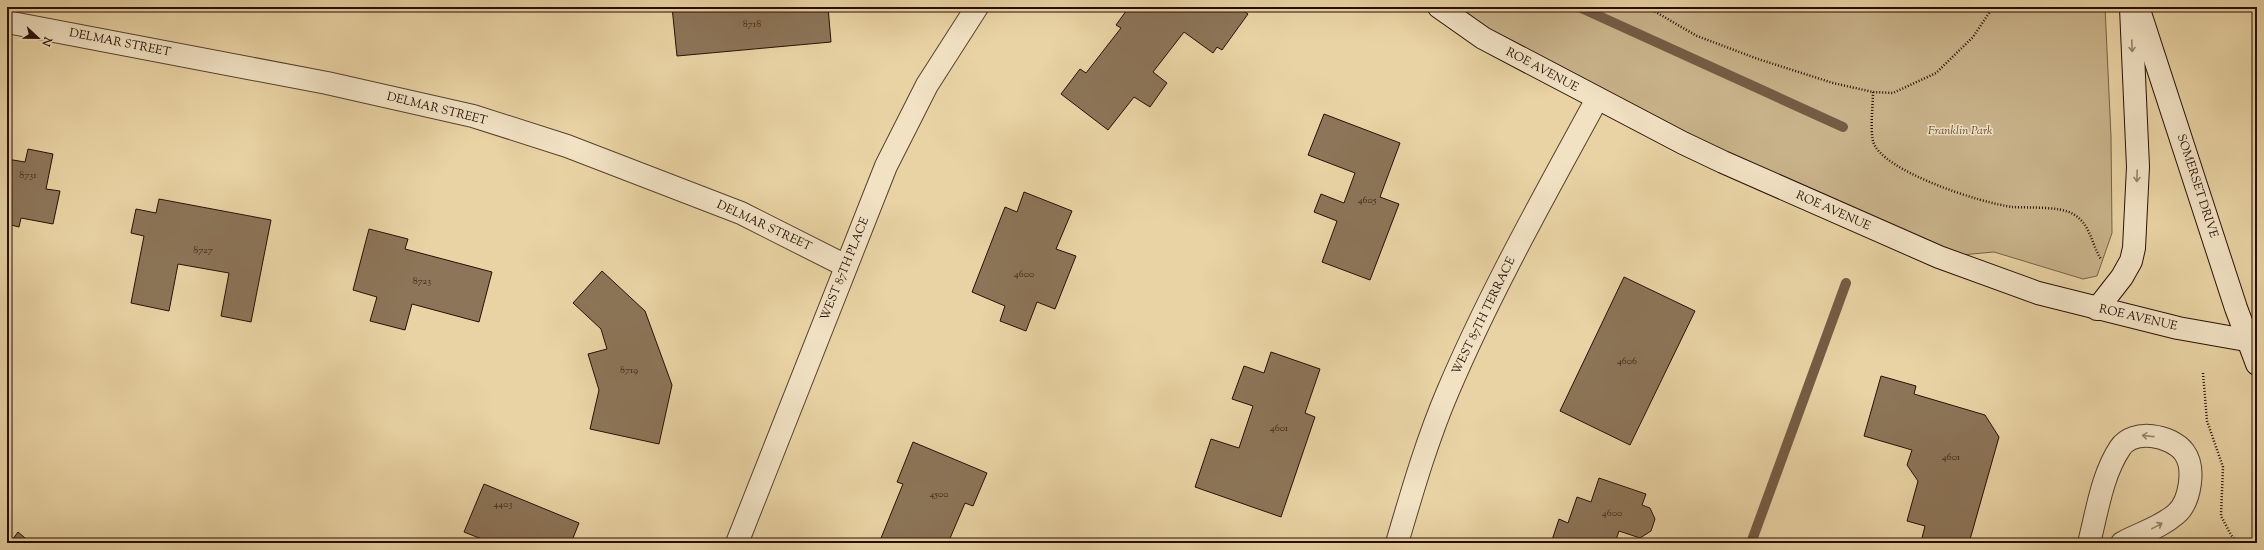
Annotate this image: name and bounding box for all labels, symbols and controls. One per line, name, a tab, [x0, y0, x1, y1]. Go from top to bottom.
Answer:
house number: 8718	[743, 17, 761, 32]
north arrow	[18, 18, 58, 58]
street label: DELMAR STREET	[68, 24, 173, 62]
text: N	[37, 33, 56, 49]
one-way arrow	[2129, 39, 2136, 52]
street label: ROE AVENUE	[1502, 43, 1582, 97]
street label: DELMAR STREET	[385, 88, 490, 130]
park label: Franklin Park	[1928, 122, 1993, 140]
street label: SOMERSET DRIVE	[2172, 132, 2223, 241]
house number: 8731	[19, 168, 37, 183]
one-way arrow	[2134, 169, 2141, 182]
street label: ROE AVENUE	[1793, 187, 1874, 236]
house number: 4605	[1358, 193, 1377, 208]
street label: DELMAR STREET	[713, 196, 815, 256]
street label: WEST 87TH PLACE	[816, 214, 874, 323]
house number: 8727	[193, 243, 213, 258]
street label: WEST 87TH TERRACE	[1448, 253, 1521, 378]
house number: 4600	[1014, 267, 1034, 282]
house number: 8723	[413, 274, 431, 289]
street label: ROE AVENUE	[2097, 300, 2180, 336]
house number: 4606	[1617, 354, 1637, 369]
house number: 8719	[620, 363, 638, 378]
house number: 4601	[1270, 421, 1289, 436]
one-way arrow	[2142, 432, 2155, 440]
house number: 4601	[1942, 450, 1961, 465]
house number: 4500	[929, 487, 949, 502]
house number: 4403	[493, 497, 513, 512]
house number: 4600	[1602, 506, 1622, 521]
one-way arrow	[2151, 522, 2163, 529]

